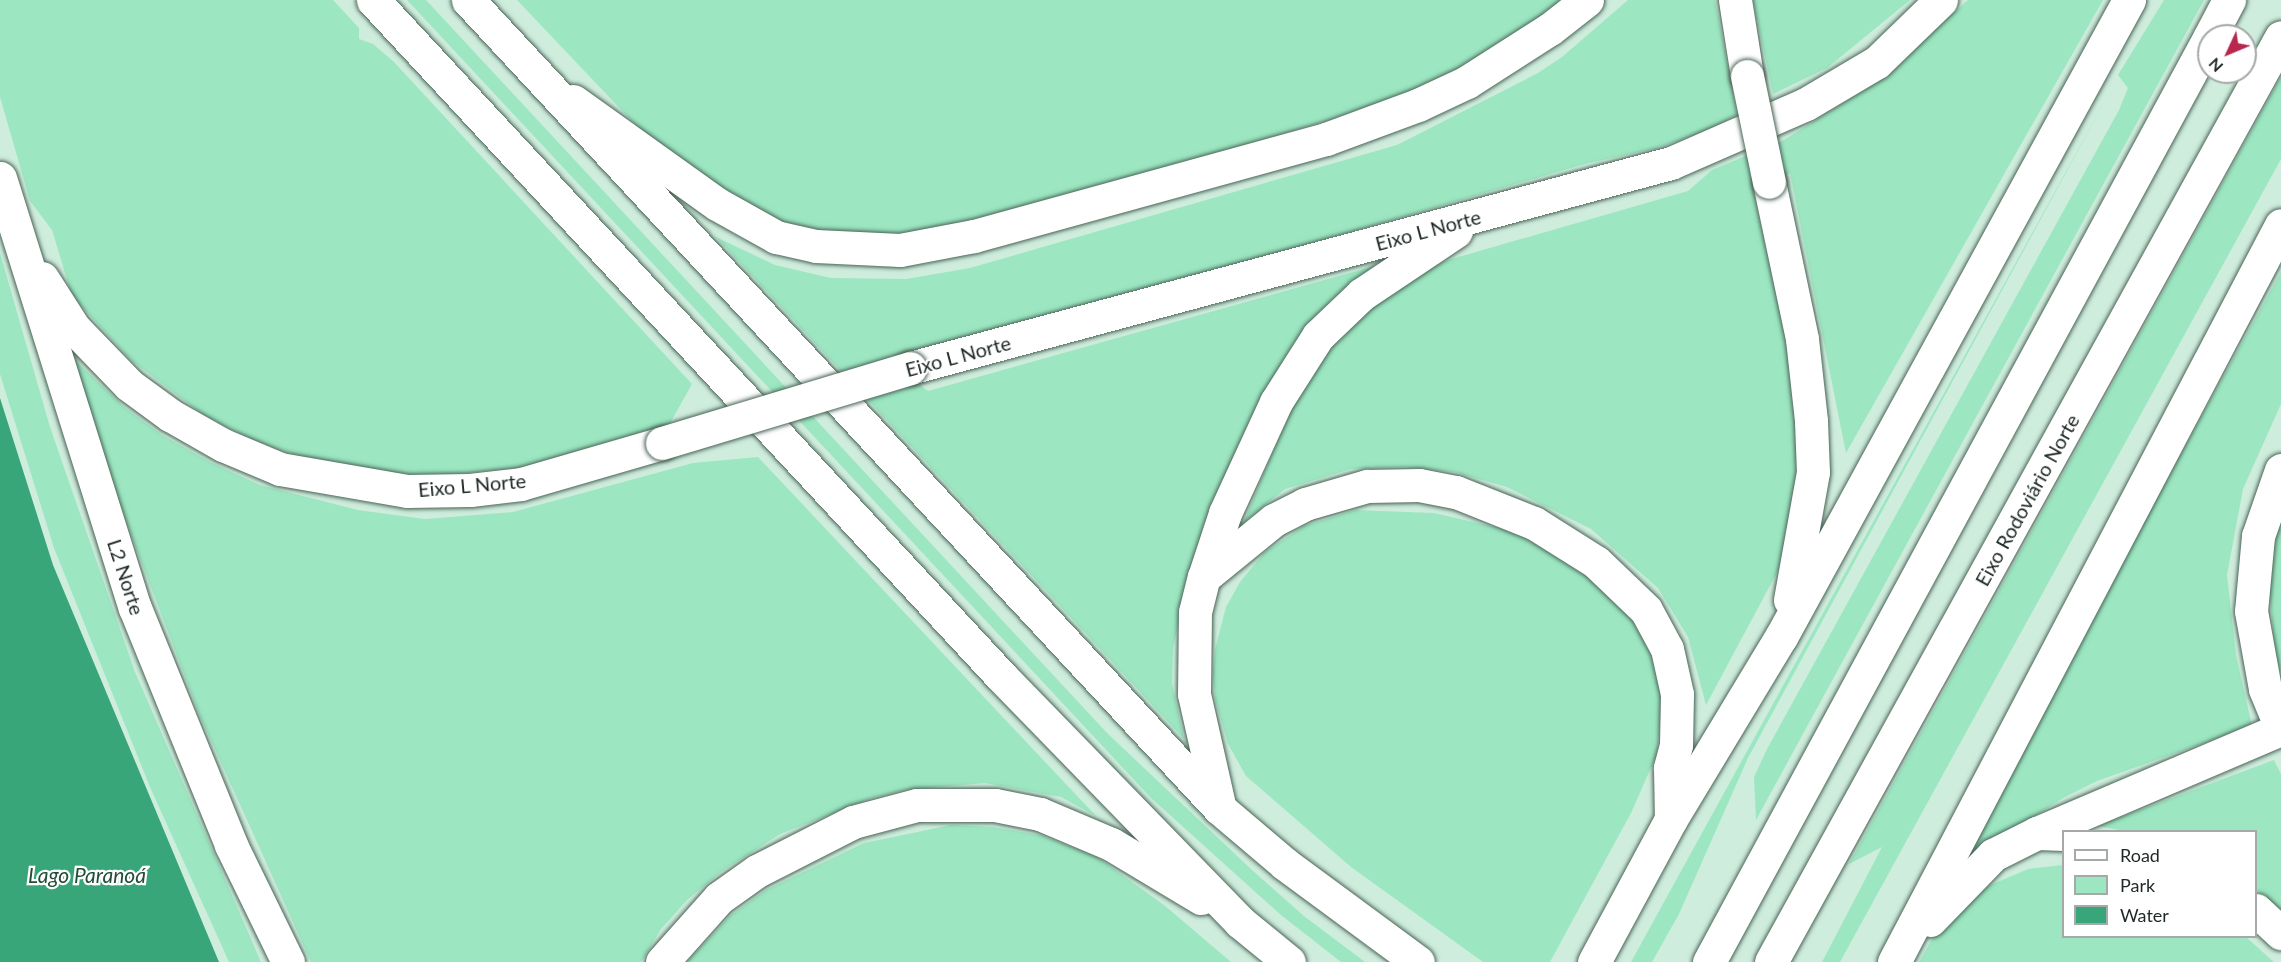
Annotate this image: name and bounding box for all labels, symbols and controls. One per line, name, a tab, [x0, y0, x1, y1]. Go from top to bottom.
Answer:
north arrow	[2197, 24, 2257, 84]
text: N	[2204, 54, 2226, 77]
street label: Eixo L Norte	[1372, 204, 1484, 256]
street label: Eixo L Norte	[902, 330, 1014, 382]
street label: Eixo Rodoviário Norte	[1970, 410, 2084, 590]
street label: Eixo L Norte	[417, 468, 527, 502]
street label: L2 Norte	[102, 536, 150, 618]
legend	[2062, 830, 2257, 938]
text: Road	[2120, 844, 2160, 866]
water label: Lago Paranoá	[28, 862, 146, 888]
text: Park	[2120, 874, 2155, 896]
text: Water	[2120, 904, 2169, 926]

